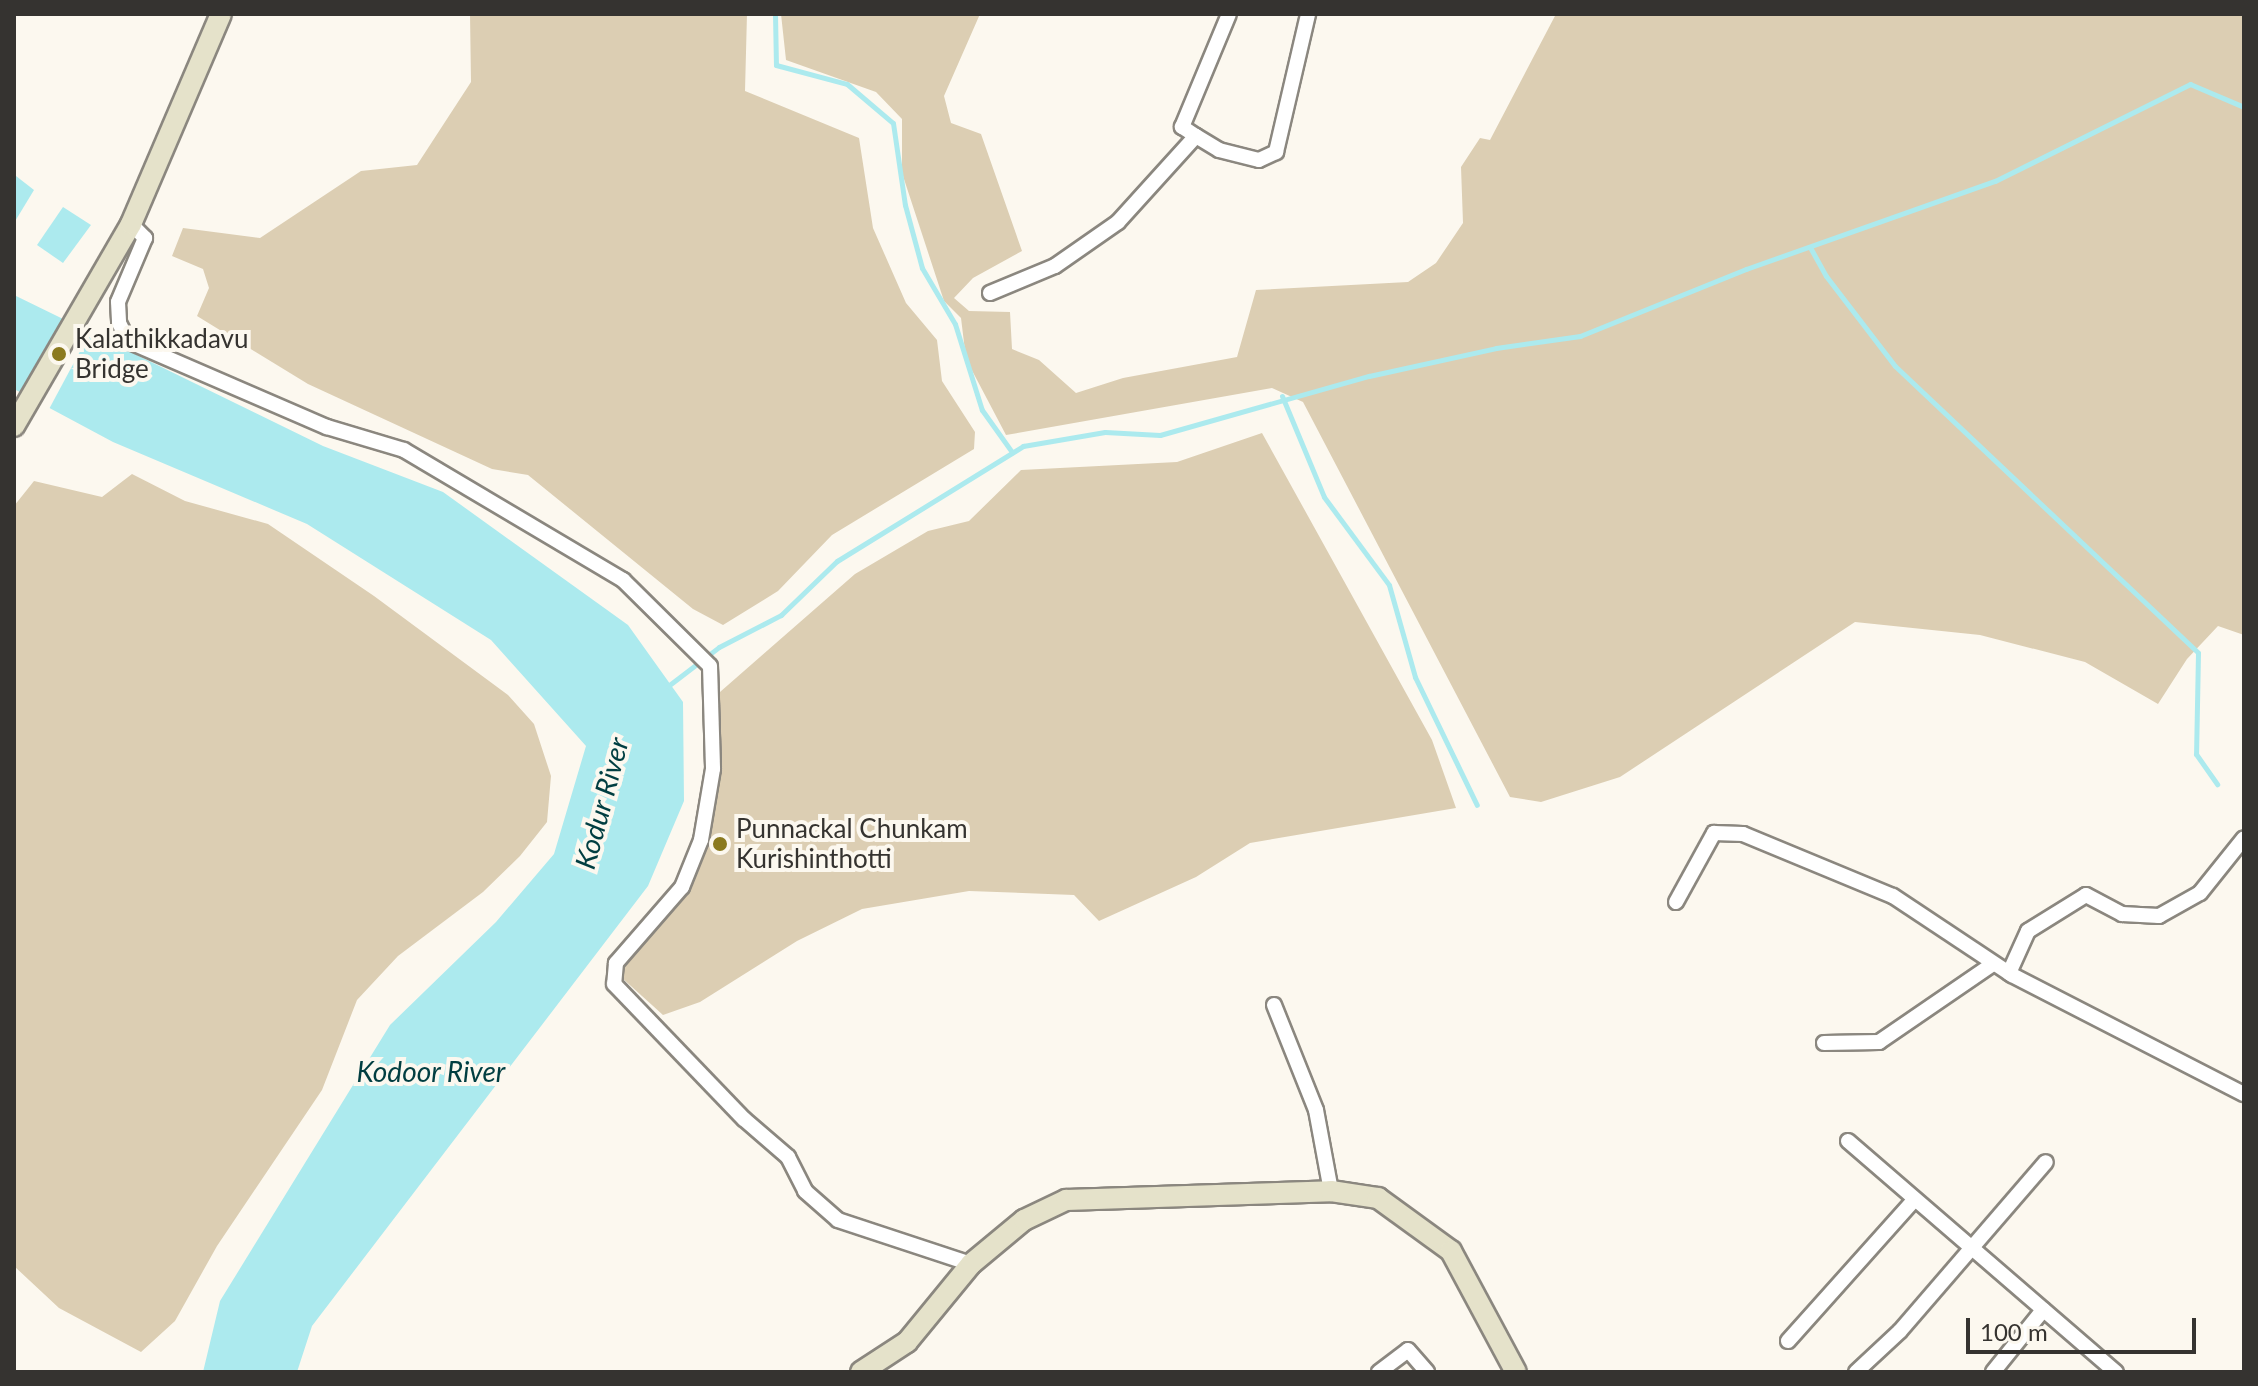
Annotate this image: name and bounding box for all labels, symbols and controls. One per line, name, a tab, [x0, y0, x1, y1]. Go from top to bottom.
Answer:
place label: Kalathikkadavu Bridge	[75, 323, 248, 384]
marker: Kalathikkadavu Bridge	[50, 345, 68, 363]
water label: Kodur River	[567, 733, 635, 873]
place label: Punnackal Chunkam Kurishinthotti	[736, 813, 968, 874]
marker: Punnackal Chunkam Kurishinthotti	[711, 835, 729, 853]
water label: Kodoor River	[356, 1054, 506, 1088]
scale bar	[1970, 1302, 2200, 1352]
text: 100 m	[1980, 1317, 2048, 1346]

